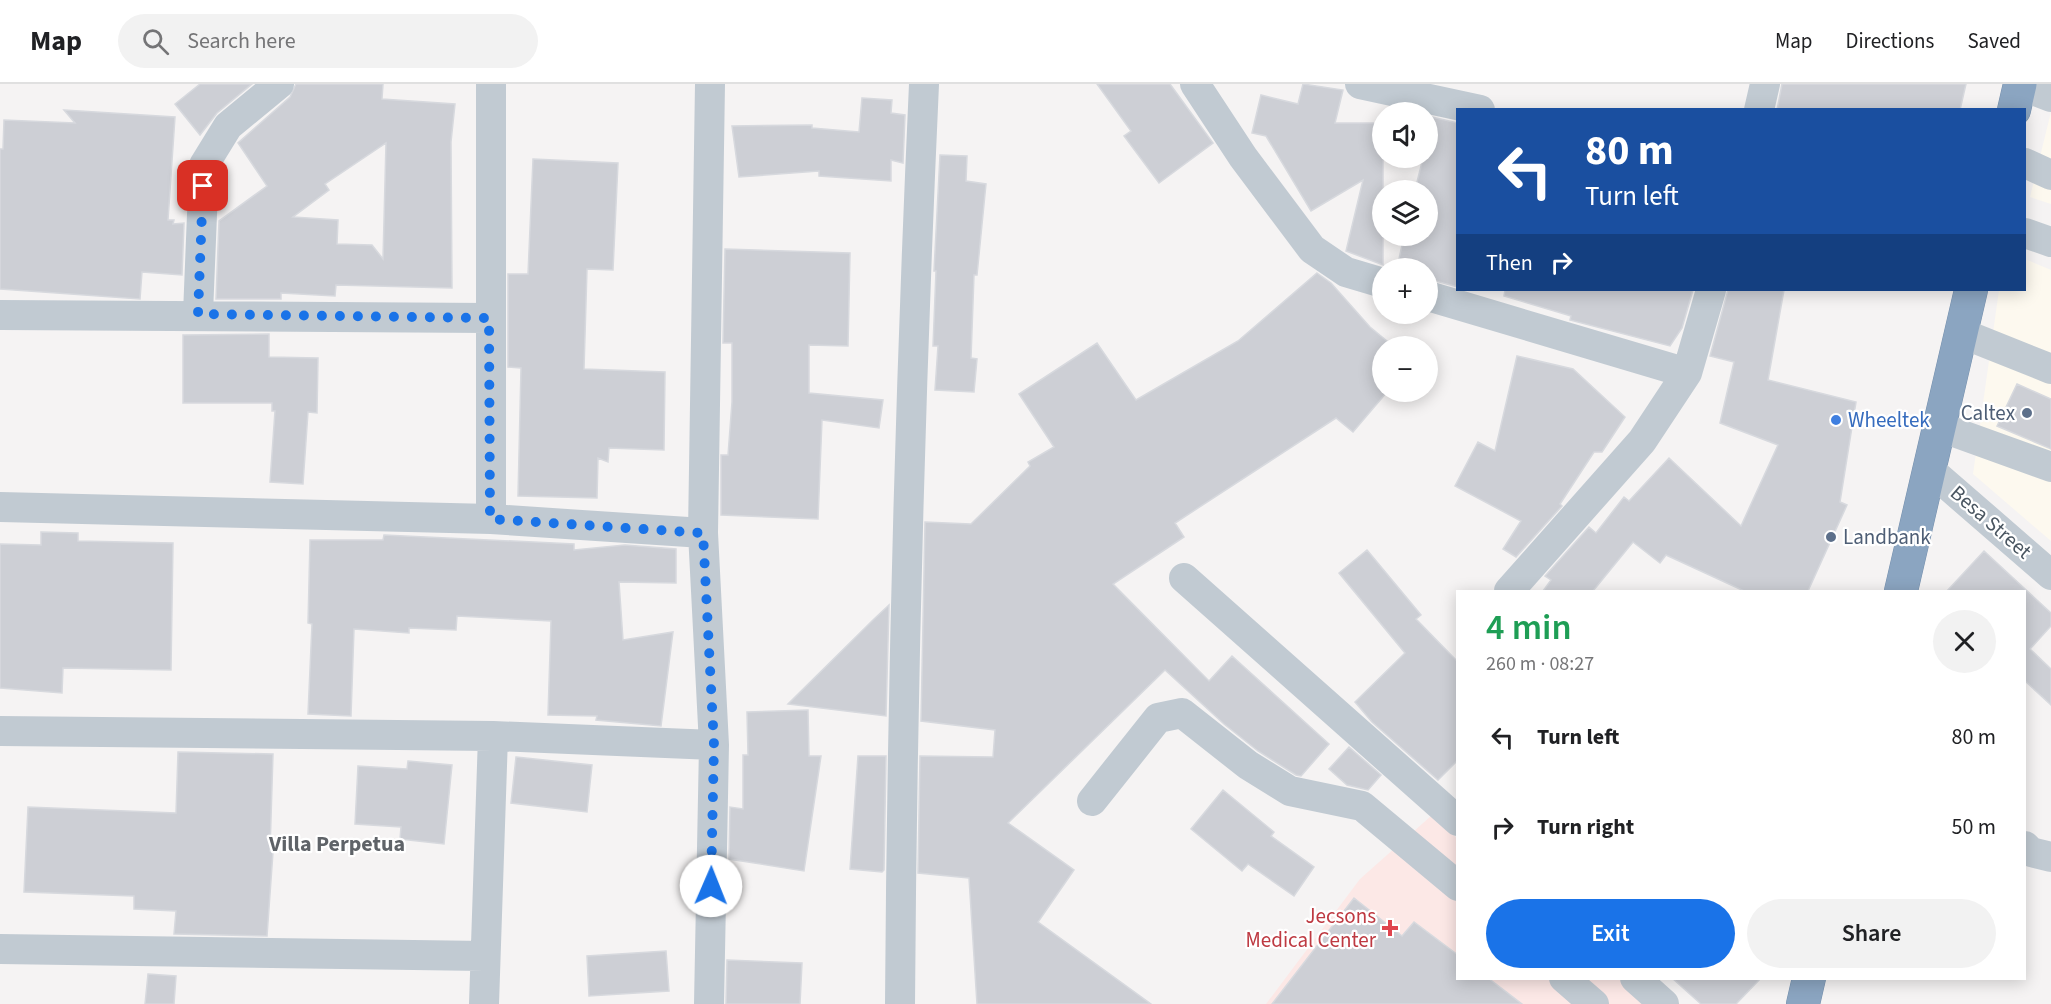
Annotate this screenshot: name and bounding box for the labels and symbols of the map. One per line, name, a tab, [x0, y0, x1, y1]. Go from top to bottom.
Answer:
pin	[177, 160, 228, 211]
place label: Caltex	[1961, 398, 2016, 428]
place label: Wheeltek	[1848, 405, 1930, 435]
marker: Caltex	[2020, 406, 2034, 420]
marker: Wheeltek	[1829, 413, 1843, 427]
street label: Besa Street	[1944, 478, 2038, 566]
place label: Landbank	[1843, 522, 1931, 552]
marker: Landbank	[1824, 530, 1838, 544]
district label: Villa Perpetua	[268, 828, 405, 860]
position arrow	[679, 854, 743, 918]
place label: Jecsons Medical Center	[1246, 901, 1377, 955]
marker: Jecsons Medical Center	[1381, 919, 1399, 937]

